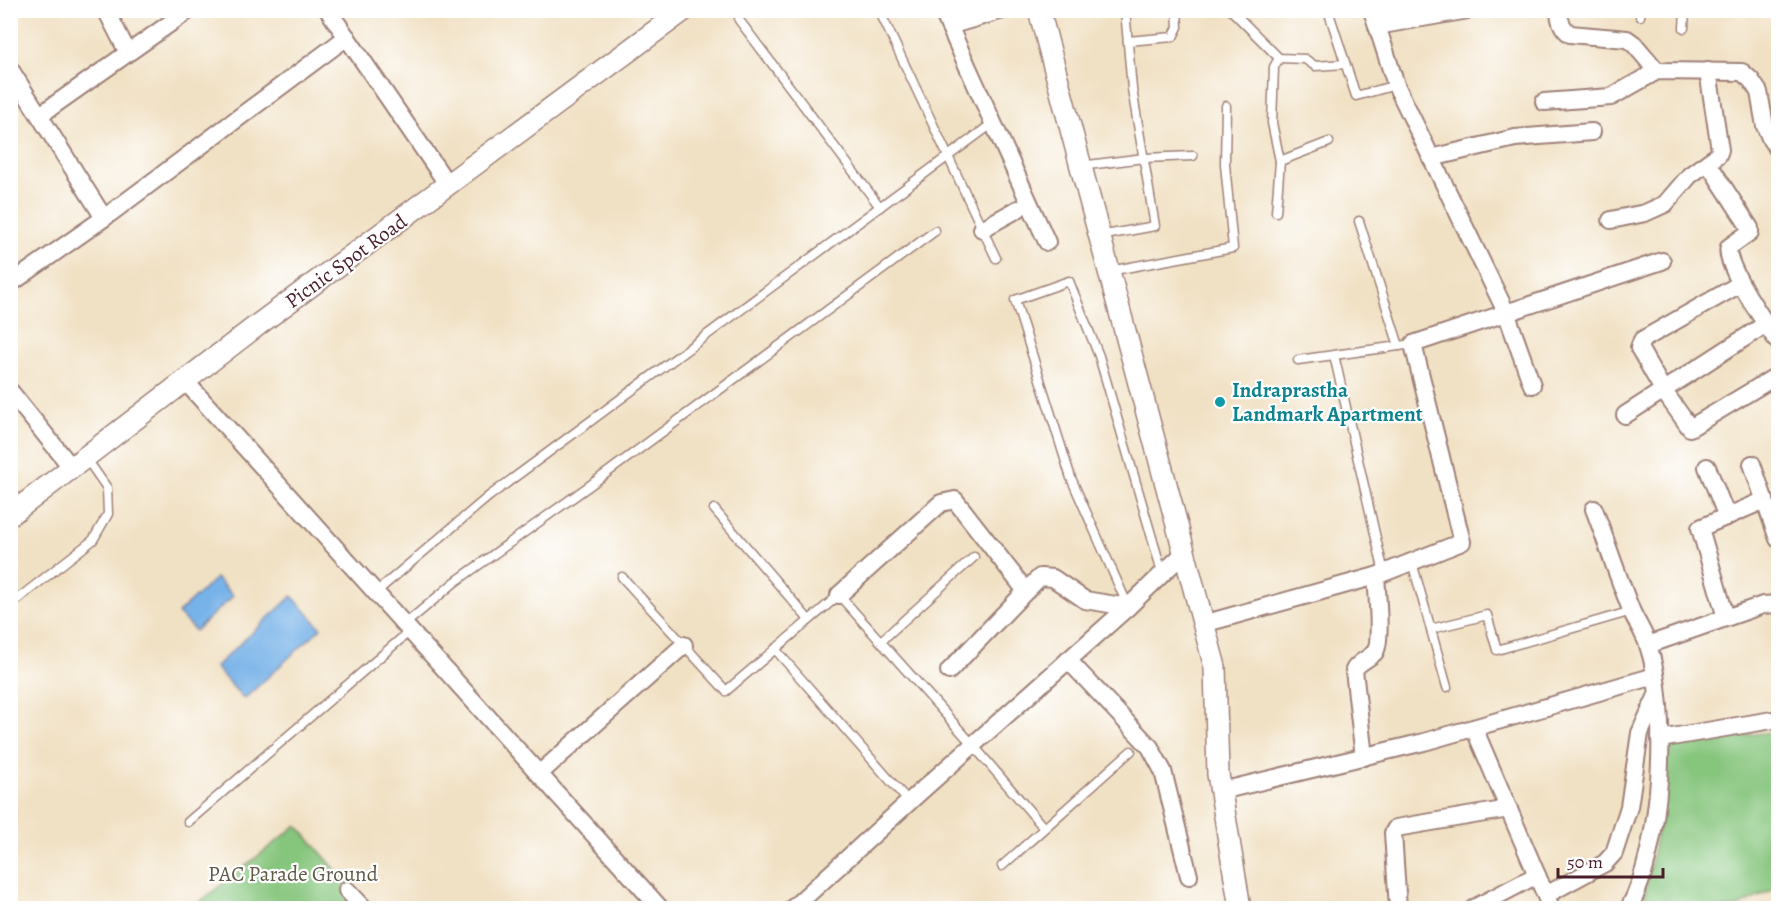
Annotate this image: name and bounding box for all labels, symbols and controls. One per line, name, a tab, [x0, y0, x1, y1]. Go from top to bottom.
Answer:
street label: Picnic Spot Road	[279, 207, 413, 315]
place label: Indraprastha Landmark Apartment	[1232, 376, 1423, 428]
marker: Indraprastha Landmark Apartment	[1213, 395, 1227, 409]
scale bar	[1558, 841, 1663, 879]
text: 50 m	[1567, 850, 1603, 874]
park label: PAC Parade Ground	[208, 860, 379, 888]

